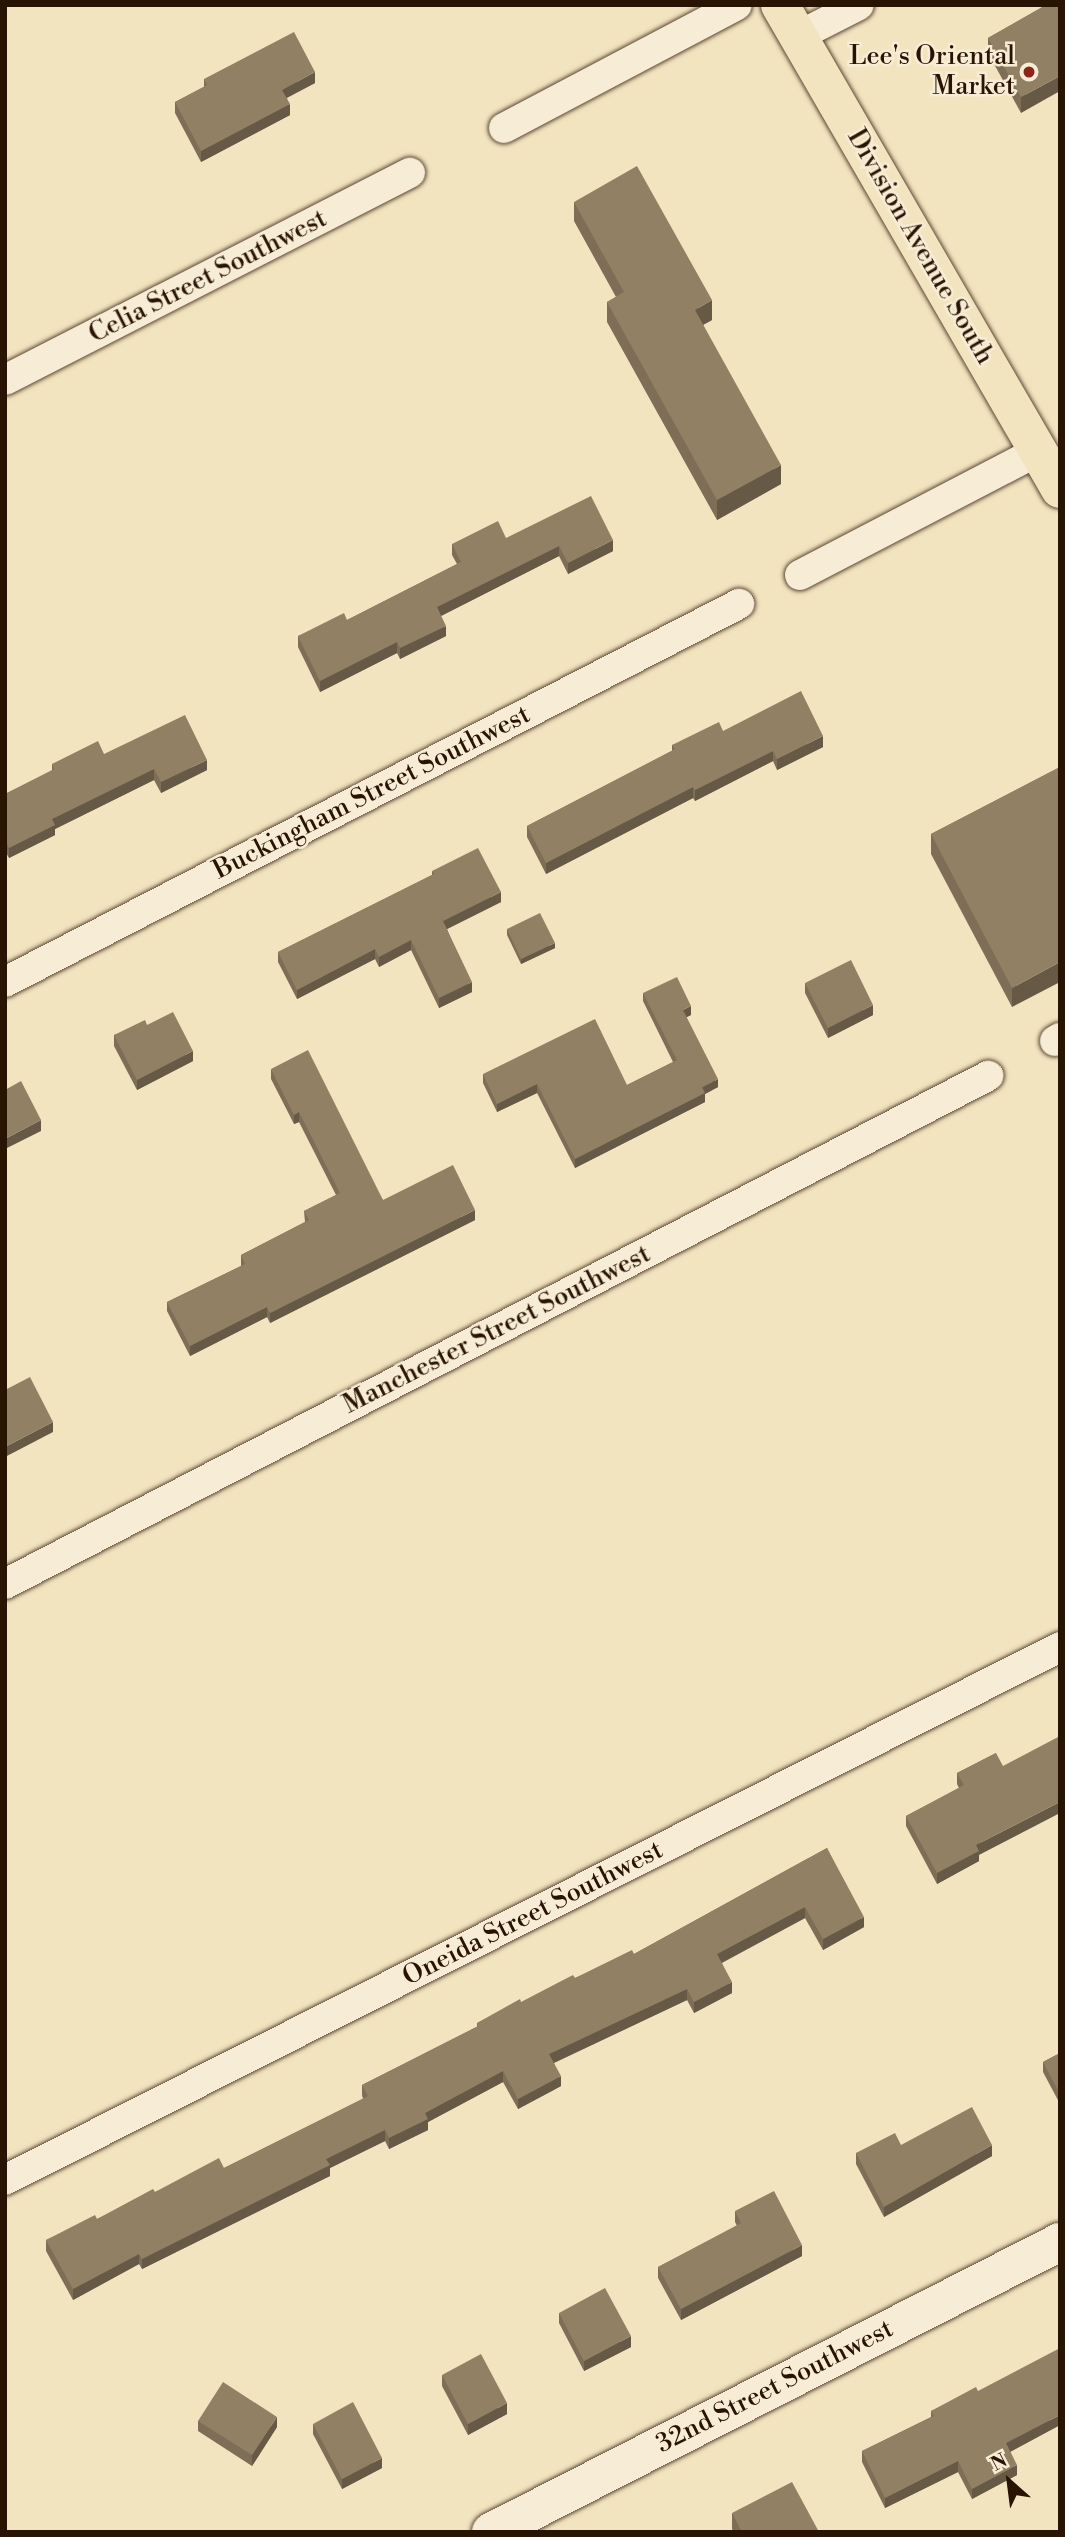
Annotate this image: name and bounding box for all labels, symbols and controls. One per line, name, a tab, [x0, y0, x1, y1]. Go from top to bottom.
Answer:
place label: Lee's Oriental Market	[849, 41, 1015, 102]
marker: Lee's Oriental Market	[1021, 64, 1037, 80]
street label: Division Avenue South	[840, 124, 1000, 370]
street label: Celia Street Southwest	[84, 203, 332, 351]
street label: Buckingham Street Southwest	[209, 699, 535, 887]
street label: Manchester Street Southwest	[338, 1239, 656, 1421]
street label: Oneida Street Southwest	[398, 1835, 668, 1993]
street label: 32nd Street Southwest	[651, 2314, 899, 2460]
north arrow	[974, 2446, 1044, 2516]
text: N	[987, 2448, 1011, 2477]

